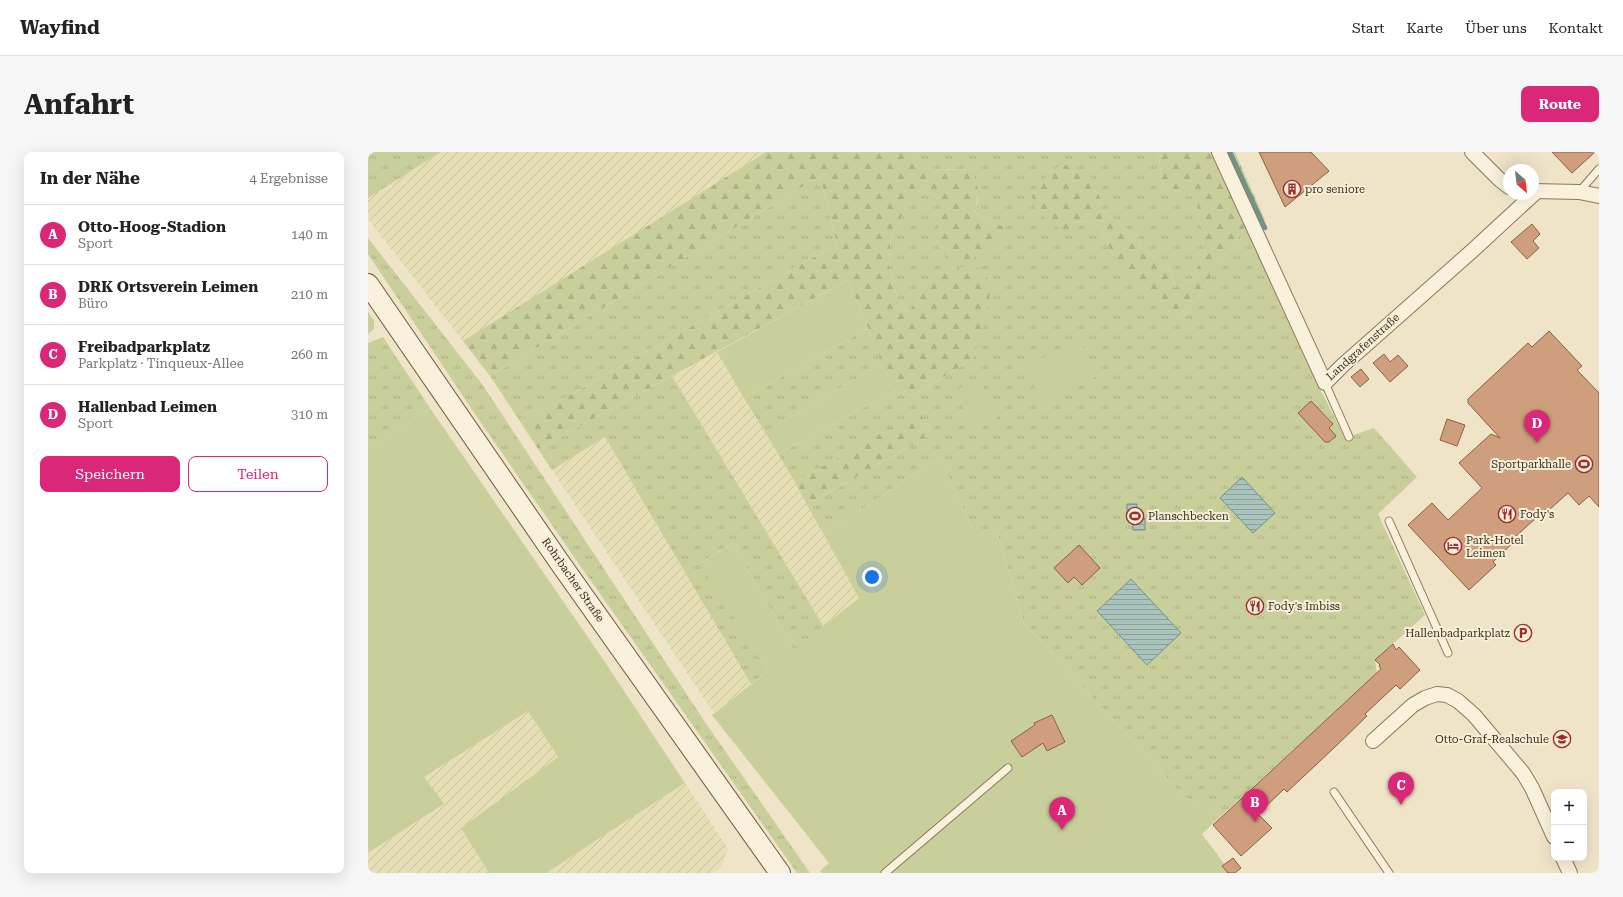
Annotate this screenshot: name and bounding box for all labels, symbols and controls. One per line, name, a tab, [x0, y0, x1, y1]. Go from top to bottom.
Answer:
text: Wayfind	[20, 16, 100, 39]
text: Start	[1352, 20, 1385, 36]
text: Karte	[1407, 20, 1443, 36]
text: Über uns	[1465, 20, 1527, 36]
text: Kontakt	[1549, 20, 1603, 36]
button: Route	[1521, 86, 1599, 122]
text: Anfahrt	[24, 88, 134, 121]
north arrow	[1503, 164, 1539, 200]
text: In der Nähe	[40, 168, 140, 188]
text: 4 Ergebnisse	[250, 171, 328, 186]
building icon: pro seniore	[1282, 179, 1302, 199]
place label: pro seniore	[1305, 183, 1365, 196]
text: Otto-Hoog-Stadion	[78, 218, 226, 236]
text: A	[48, 227, 58, 242]
text: 140 m	[291, 227, 328, 242]
text: Sport	[78, 236, 113, 251]
text: DRK Ortsverein Leimen	[78, 278, 258, 296]
text: B	[48, 287, 58, 302]
text: 210 m	[291, 287, 328, 302]
text: Büro	[78, 296, 108, 311]
street label: Landgrafenstraße	[1324, 311, 1402, 383]
text: Freibadparkplatz	[78, 338, 210, 356]
text: C	[48, 347, 58, 362]
text: 260 m	[291, 347, 328, 362]
text: Parkplatz · Tinqueux-Allee	[78, 356, 244, 371]
text: Hallenbad Leimen	[78, 398, 217, 416]
text: D	[48, 407, 58, 422]
text: 310 m	[291, 407, 328, 422]
pin: D	[1524, 410, 1550, 443]
text: Sport	[78, 416, 113, 431]
sports icon: Sportparkhalle	[1574, 454, 1594, 474]
button: Speichern	[40, 456, 180, 492]
button: Teilen	[188, 456, 328, 492]
place label: Sportparkhalle	[1491, 458, 1571, 471]
restaurant icon: Fody's	[1497, 504, 1517, 524]
sports icon: Planschbecken	[1125, 506, 1145, 526]
place label: Fody's	[1520, 508, 1554, 521]
place label: Planschbecken	[1148, 510, 1229, 523]
place label: Park-Hotel Leimen	[1466, 534, 1524, 560]
street label: Rohrbacher Straße	[539, 536, 607, 624]
hotel icon: Park-Hotel Leimen	[1443, 536, 1463, 556]
your location	[862, 567, 882, 587]
restaurant icon: Fody's Imbiss	[1245, 596, 1265, 616]
place label: Fody's Imbiss	[1268, 600, 1340, 613]
parking icon: Hallenbadparkplatz	[1513, 623, 1533, 643]
place label: Hallenbadparkplatz	[1405, 627, 1510, 640]
school or university icon: Otto-Graf-Realschule	[1552, 729, 1572, 749]
place label: Otto-Graf-Realschule	[1435, 733, 1549, 746]
pin: C	[1388, 772, 1414, 805]
pin: B	[1242, 789, 1268, 822]
map controls	[1551, 789, 1587, 861]
button: +	[1551, 789, 1587, 825]
pin: A	[1049, 797, 1075, 830]
button: −	[1551, 825, 1587, 861]

